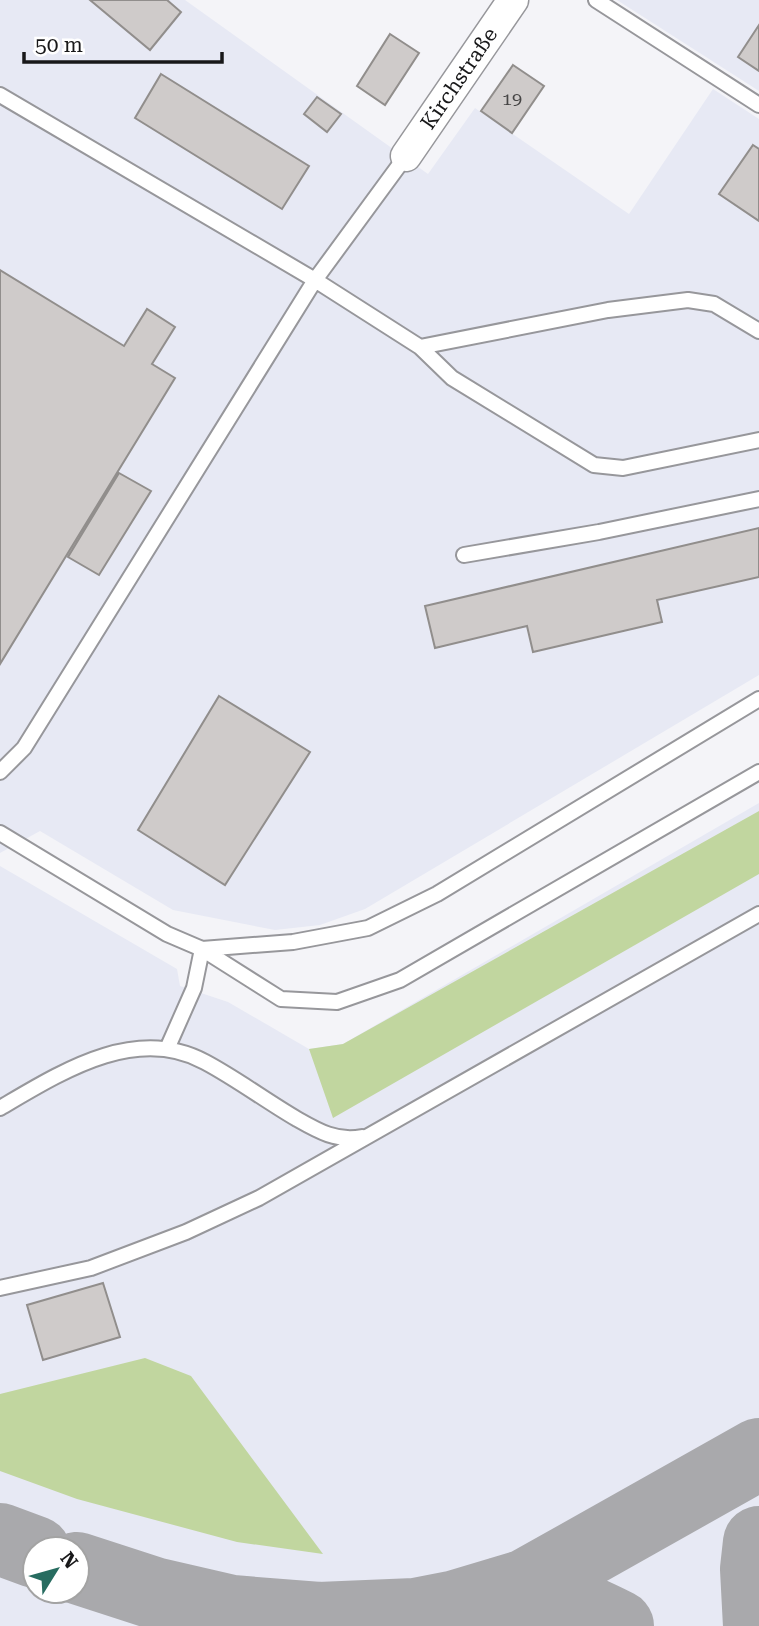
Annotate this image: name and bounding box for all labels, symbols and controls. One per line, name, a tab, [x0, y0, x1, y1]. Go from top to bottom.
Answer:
scale bar	[24, 21, 222, 65]
street label: Kirchstraße	[416, 23, 502, 134]
text: 50 m	[35, 33, 83, 57]
house number: 19	[502, 88, 522, 109]
north arrow	[21, 1535, 91, 1605]
text: N	[56, 1547, 83, 1573]

